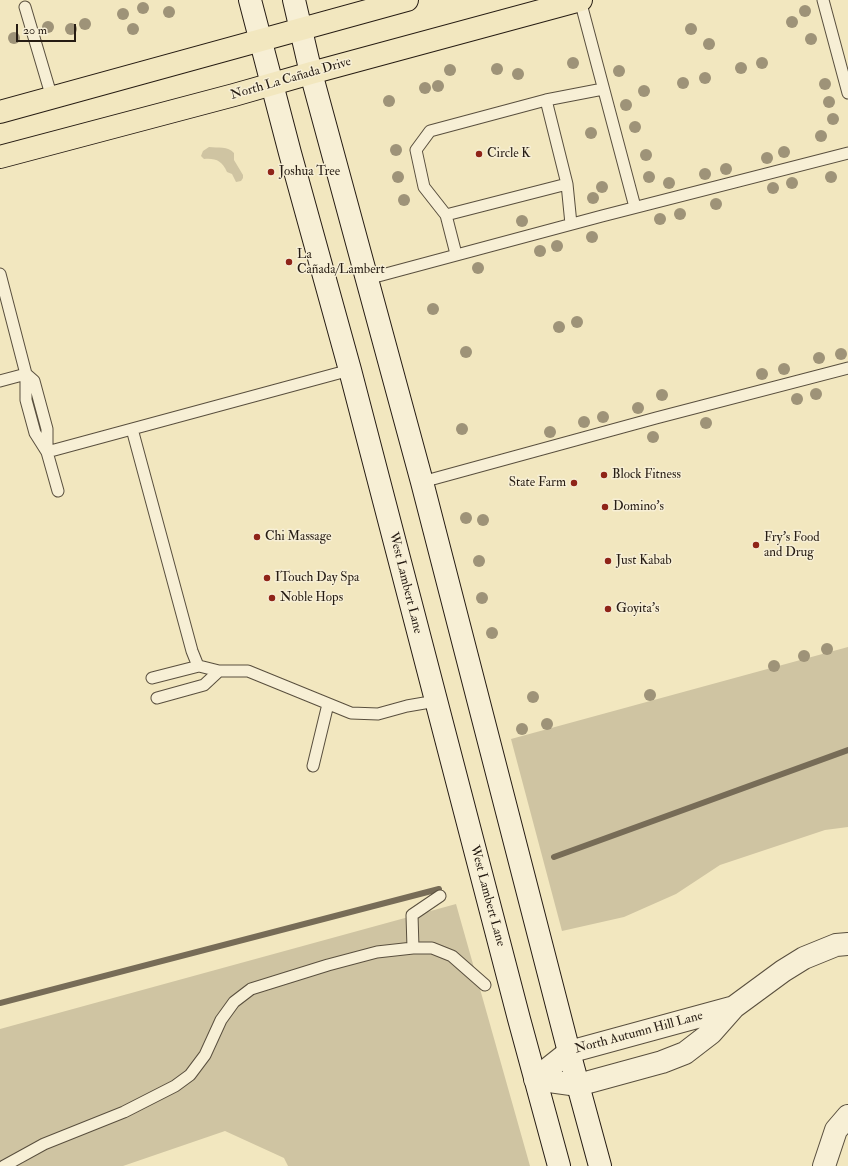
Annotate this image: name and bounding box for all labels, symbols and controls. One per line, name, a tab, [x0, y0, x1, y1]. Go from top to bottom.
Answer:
scale bar	[18, 16, 78, 42]
text: 20 m	[23, 23, 47, 38]
street label: North La Cañada Drive	[229, 54, 353, 104]
place label: Circle K	[487, 146, 530, 162]
marker: Circle K	[474, 149, 484, 159]
place label: Joshua Tree	[279, 164, 340, 180]
marker: Joshua Tree	[266, 167, 276, 177]
place label: La Cañada/Lambert	[297, 247, 385, 278]
marker: La Cañada/Lambert	[284, 257, 294, 267]
place label: Block Fitness	[612, 467, 681, 483]
marker: Block Fitness	[599, 470, 609, 480]
place label: State Farm	[509, 475, 566, 491]
marker: State Farm	[569, 478, 579, 488]
place label: Domino's	[613, 499, 664, 515]
marker: Domino's	[600, 502, 610, 512]
place label: Chi Massage	[265, 529, 331, 545]
place label: Fry's Food and Drug	[764, 530, 820, 561]
street label: West Lambert Lane	[385, 531, 425, 635]
marker: Chi Massage	[252, 532, 262, 542]
marker: Fry's Food and Drug	[751, 540, 761, 550]
place label: Just Kabab	[616, 553, 672, 569]
marker: Just Kabab	[603, 556, 613, 566]
place label: ITouch Day Spa	[275, 570, 359, 586]
marker: ITouch Day Spa	[262, 573, 272, 583]
place label: Noble Hops	[280, 590, 343, 606]
marker: Noble Hops	[267, 593, 277, 603]
place label: Goyita's	[616, 601, 659, 617]
marker: Goyita's	[603, 604, 613, 614]
street label: West Lambert Lane	[466, 844, 508, 948]
street label: North Autumn Hill Lane	[573, 1008, 705, 1058]

